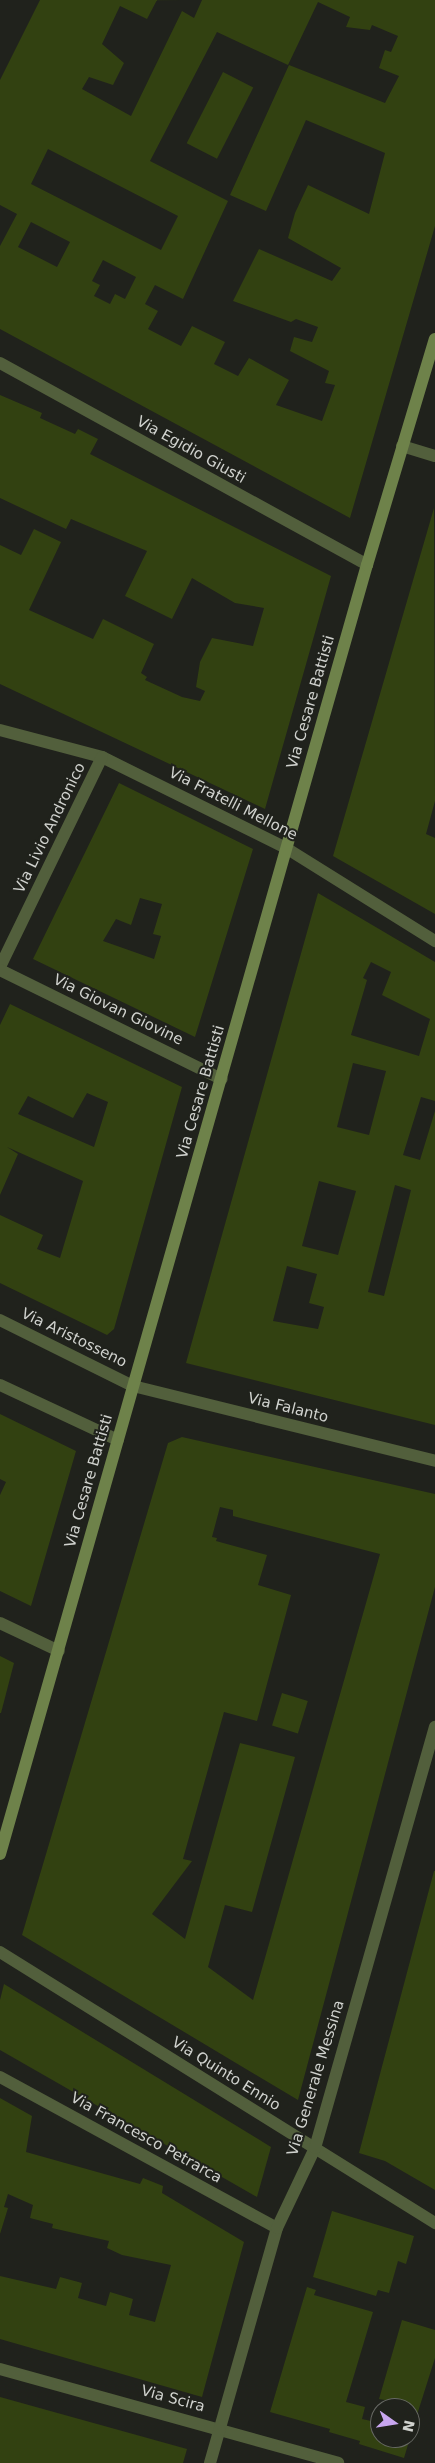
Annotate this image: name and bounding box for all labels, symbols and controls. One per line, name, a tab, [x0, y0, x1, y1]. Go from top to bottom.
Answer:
street label: Via Egidio Giusti	[133, 413, 249, 487]
street label: Via Cesare Battisti	[283, 633, 339, 771]
street label: Via Livio Andronico	[11, 760, 89, 896]
street label: Via Fratelli Mellone	[166, 764, 300, 844]
street label: Via Giovan Giovine	[50, 971, 186, 1049]
street label: Via Cesare Battisti	[173, 1023, 229, 1161]
street label: Via Aristosseno	[18, 1305, 130, 1371]
street label: Via Falanto	[246, 1389, 330, 1427]
street label: Via Cesare Battisti	[61, 1412, 117, 1550]
street label: Via Generale Messina	[284, 1998, 348, 2158]
street label: Via Quinto Ennio	[168, 2033, 284, 2115]
street label: Via Francesco Petrarca	[67, 2089, 225, 2187]
street label: Via Scira	[139, 2382, 207, 2416]
north arrow	[370, 2398, 420, 2448]
text: N	[400, 2419, 418, 2434]

